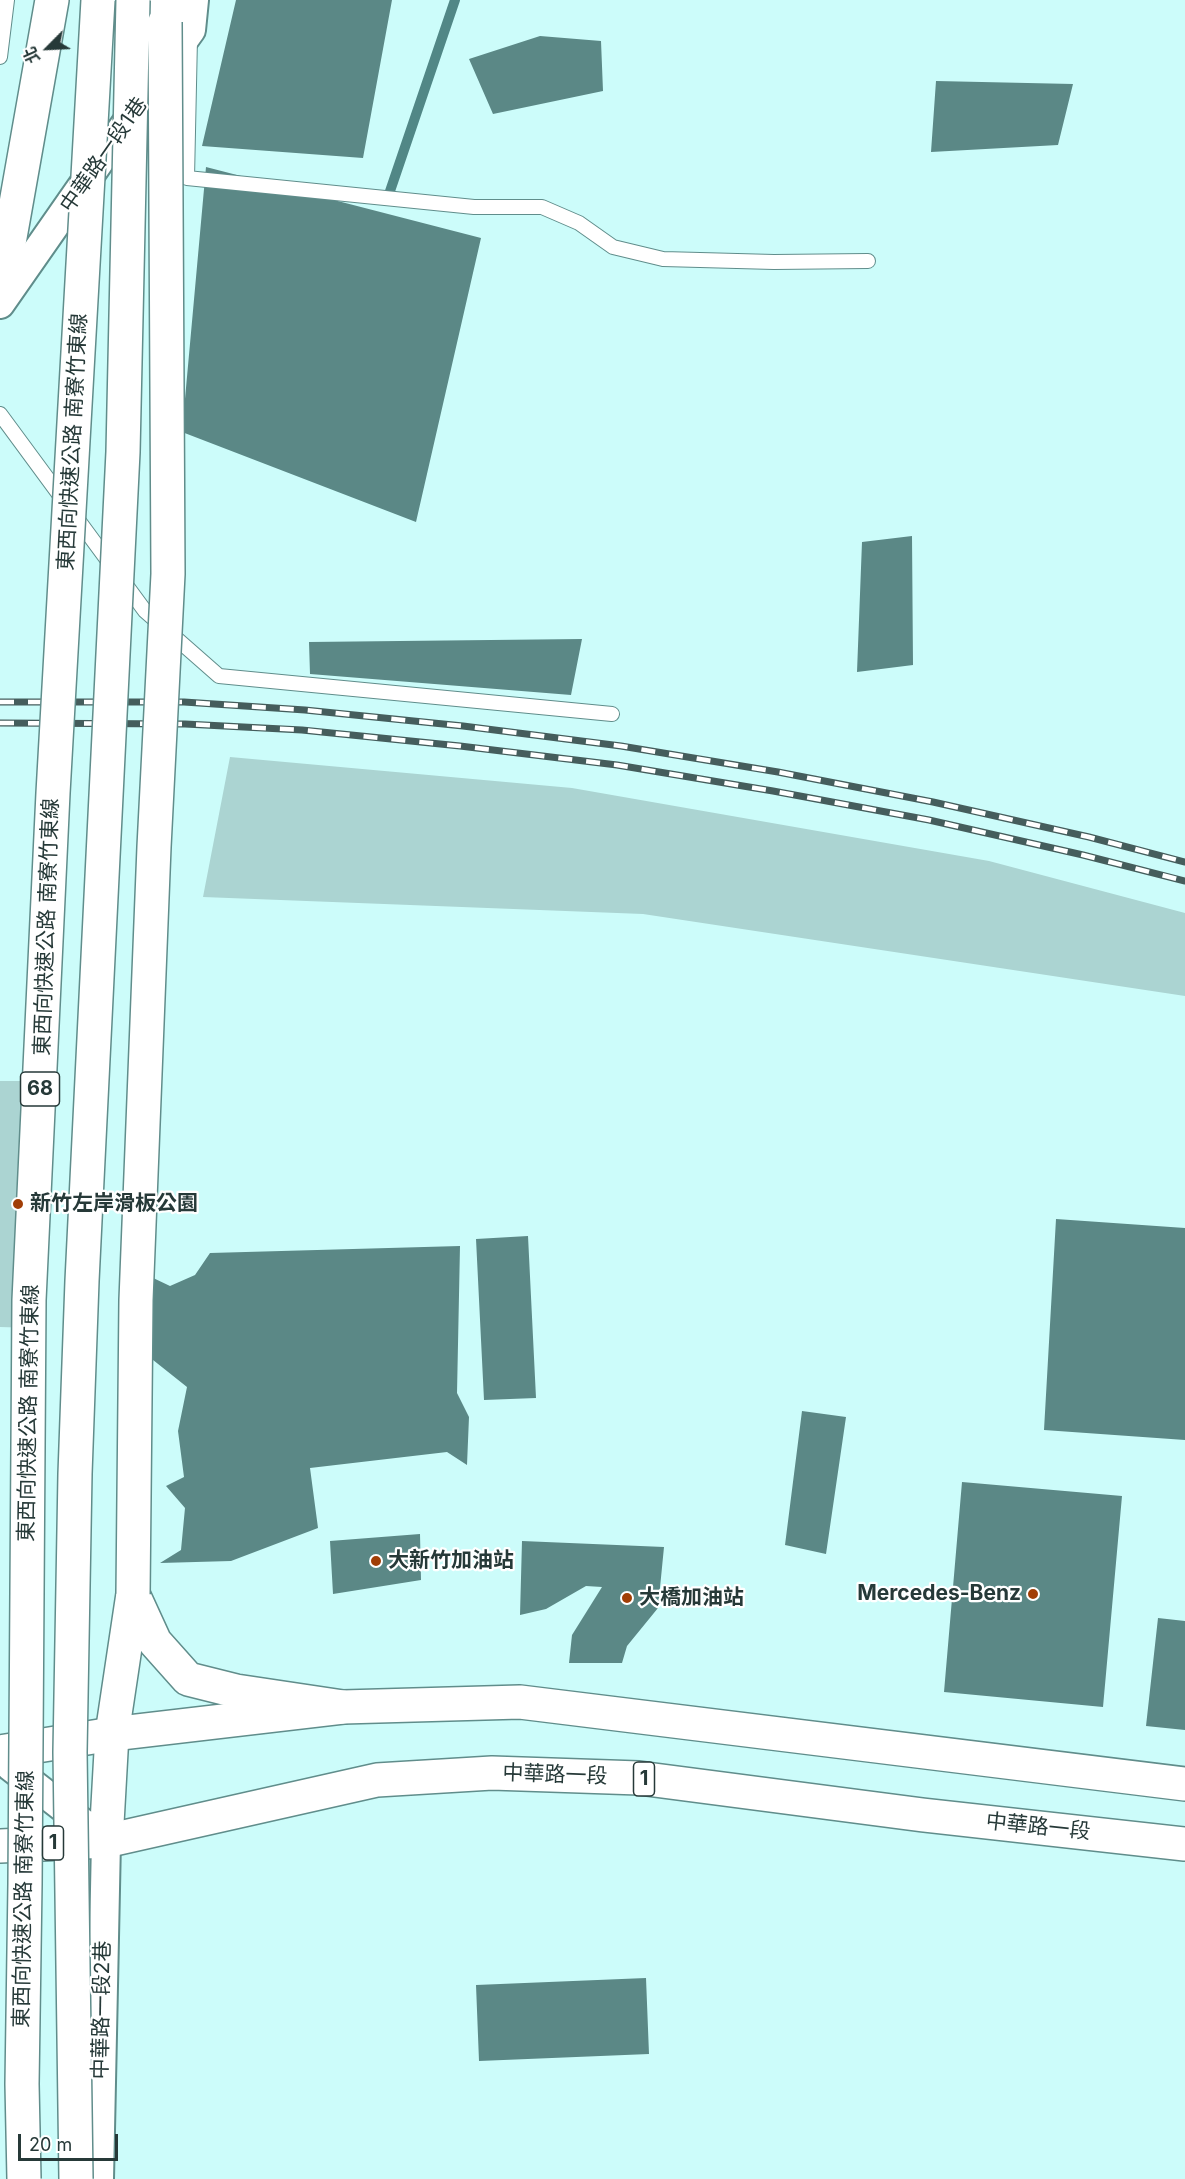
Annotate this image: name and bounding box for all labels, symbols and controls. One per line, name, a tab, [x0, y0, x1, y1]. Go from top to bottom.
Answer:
north arrow	[18, 18, 78, 78]
text: 北	[19, 44, 44, 67]
street label: 中華路一段1巷	[55, 93, 153, 217]
street label: 東西向快速公路 南寮竹東線	[54, 313, 92, 571]
street label: 東西向快速公路 南寮竹東線	[30, 798, 64, 1056]
road number: 68	[20, 1072, 60, 1106]
place label: 新竹左岸滑板公園	[30, 1191, 198, 1217]
marker: 新竹左岸滑板公園	[11, 1197, 25, 1211]
street label: 東西向快速公路 南寮竹東線	[14, 1284, 44, 1542]
place label: 大新竹加油站	[388, 1548, 514, 1574]
marker: 大新竹加油站	[369, 1554, 383, 1568]
place label: Mercedes-Benz	[857, 1581, 1021, 1607]
place label: 大橋加油站	[639, 1585, 744, 1611]
marker: Mercedes-Benz	[1026, 1587, 1040, 1601]
marker: 大橋加油站	[620, 1591, 634, 1605]
street label: 中華路一段	[502, 1761, 608, 1789]
road number: 1	[634, 1762, 654, 1796]
street label: 東西向快速公路 南寮竹東線	[9, 1770, 39, 2028]
street label: 中華路一段	[984, 1809, 1092, 1845]
road number: 1	[42, 1826, 64, 1860]
street label: 中華路一段2巷	[88, 1940, 116, 2080]
scale bar	[21, 2122, 122, 2160]
text: 20 m	[29, 2134, 72, 2155]

